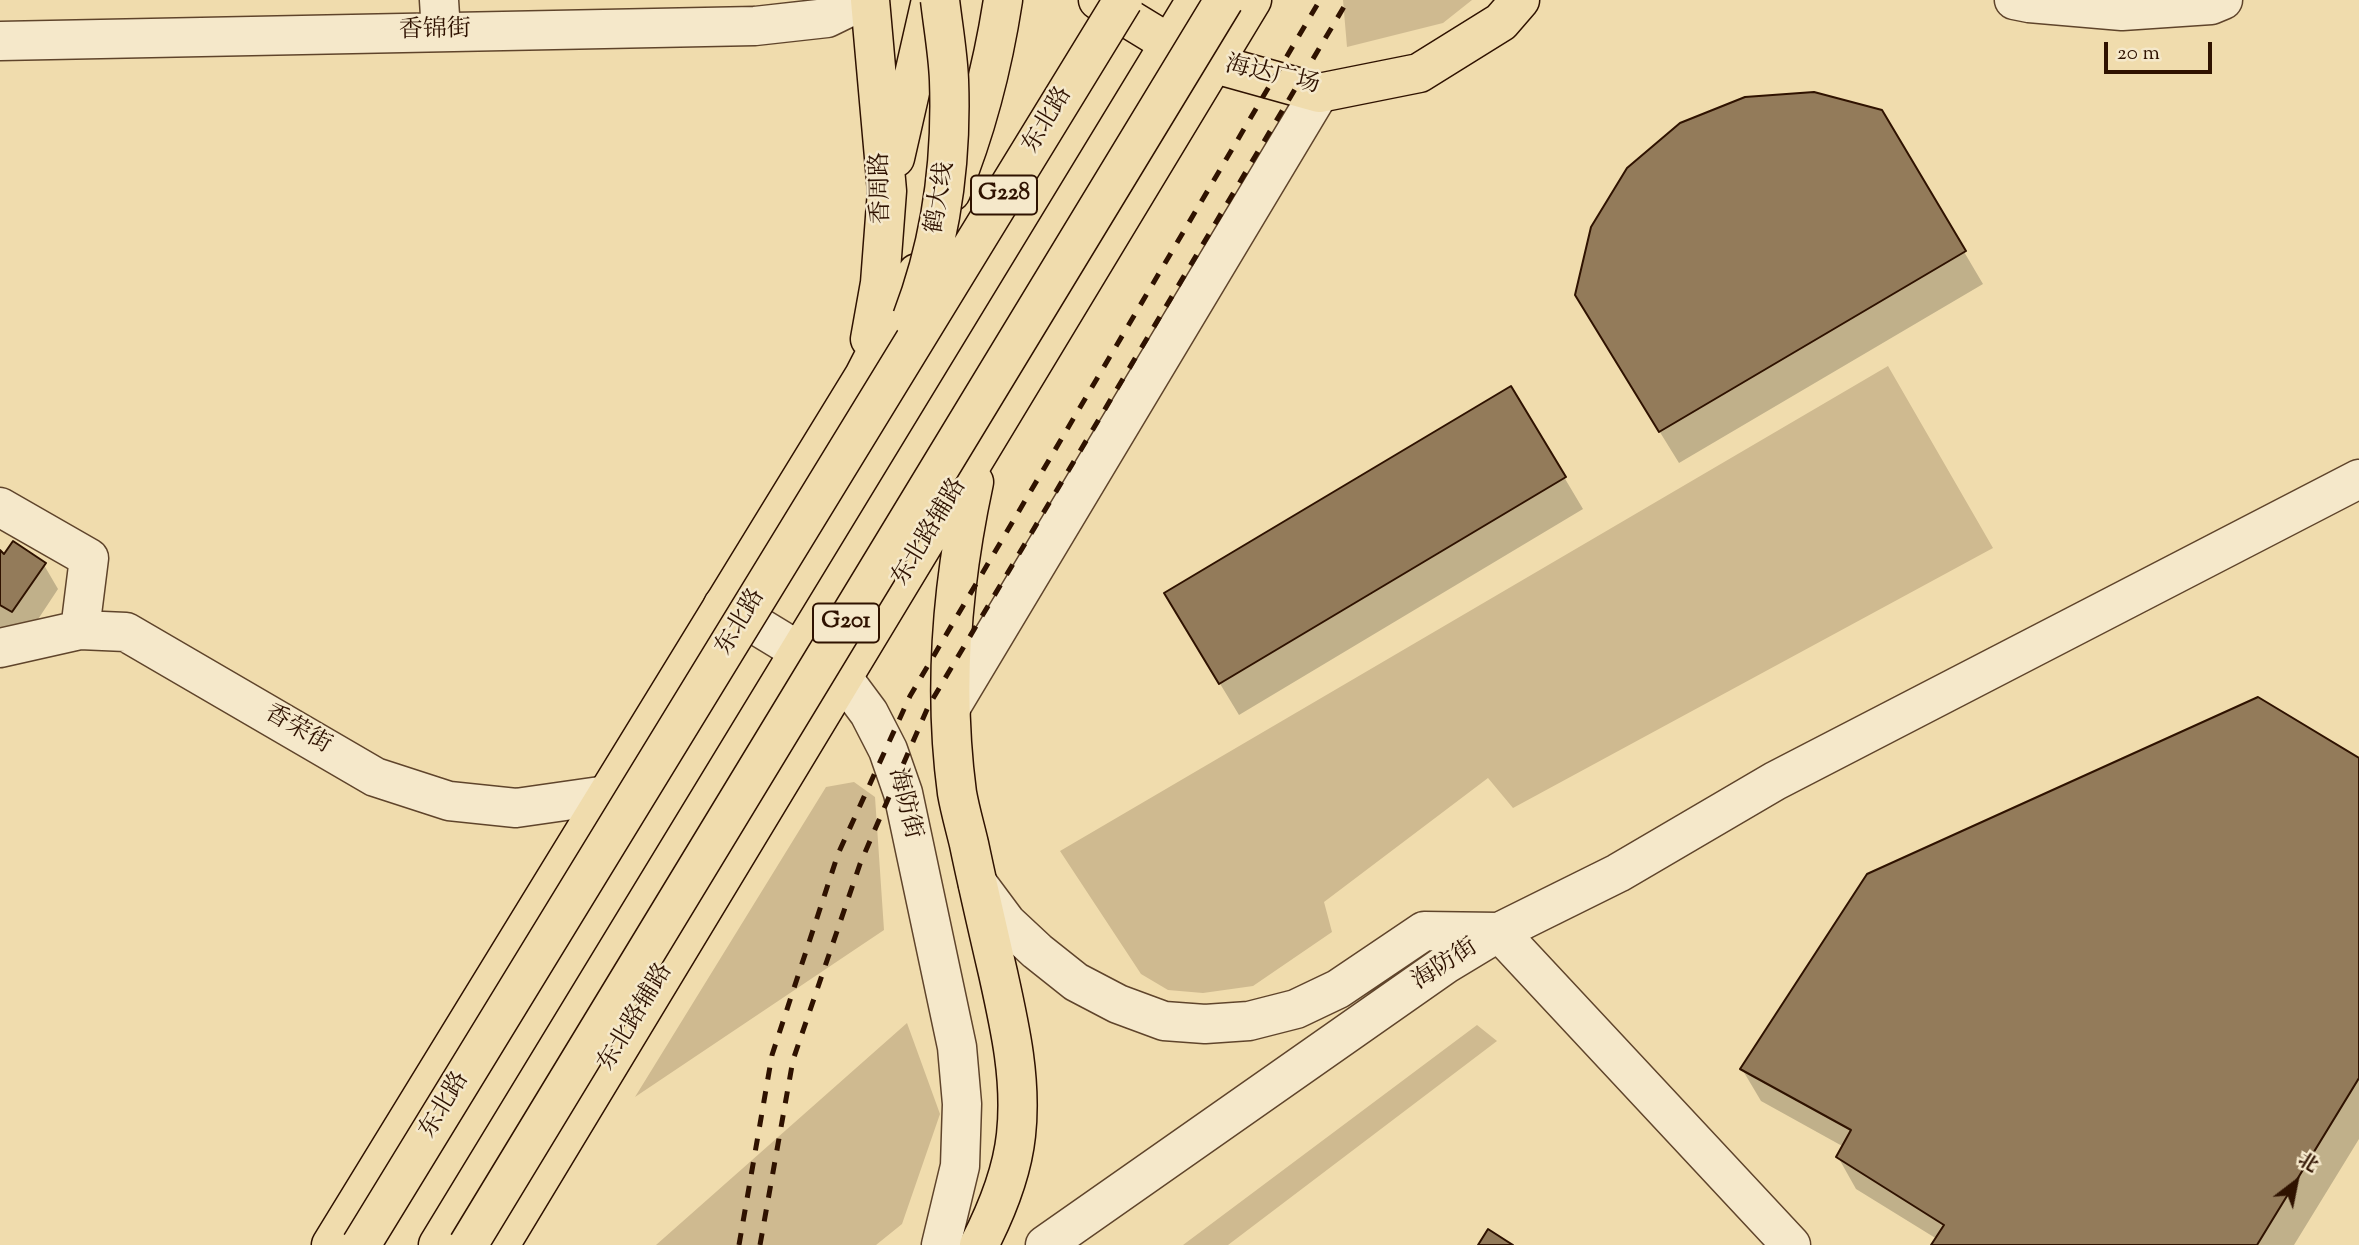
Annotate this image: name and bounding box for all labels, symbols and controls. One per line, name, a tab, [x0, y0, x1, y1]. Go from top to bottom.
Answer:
street label: 香锦街	[399, 17, 471, 47]
scale bar	[2107, 28, 2216, 72]
text: 20 m	[2117, 39, 2160, 69]
street label: 海达广场	[1222, 52, 1322, 102]
street label: 东北路	[1018, 83, 1080, 159]
street label: 香周路	[868, 152, 898, 224]
street label: 鹤大线	[922, 160, 962, 236]
road number: G228	[971, 176, 1037, 214]
street label: 东北路辅路	[888, 474, 974, 592]
street label: 东北路	[711, 585, 773, 661]
road number: G201	[813, 604, 879, 642]
street label: 香荣街	[259, 701, 335, 761]
street label: 海防街	[880, 766, 926, 842]
street label: 海防街	[1408, 934, 1484, 998]
street label: 东北路辅路	[594, 959, 680, 1077]
street label: 东北路	[415, 1068, 477, 1144]
north arrow	[2261, 1147, 2331, 1217]
text: 北	[2292, 1147, 2323, 1180]

